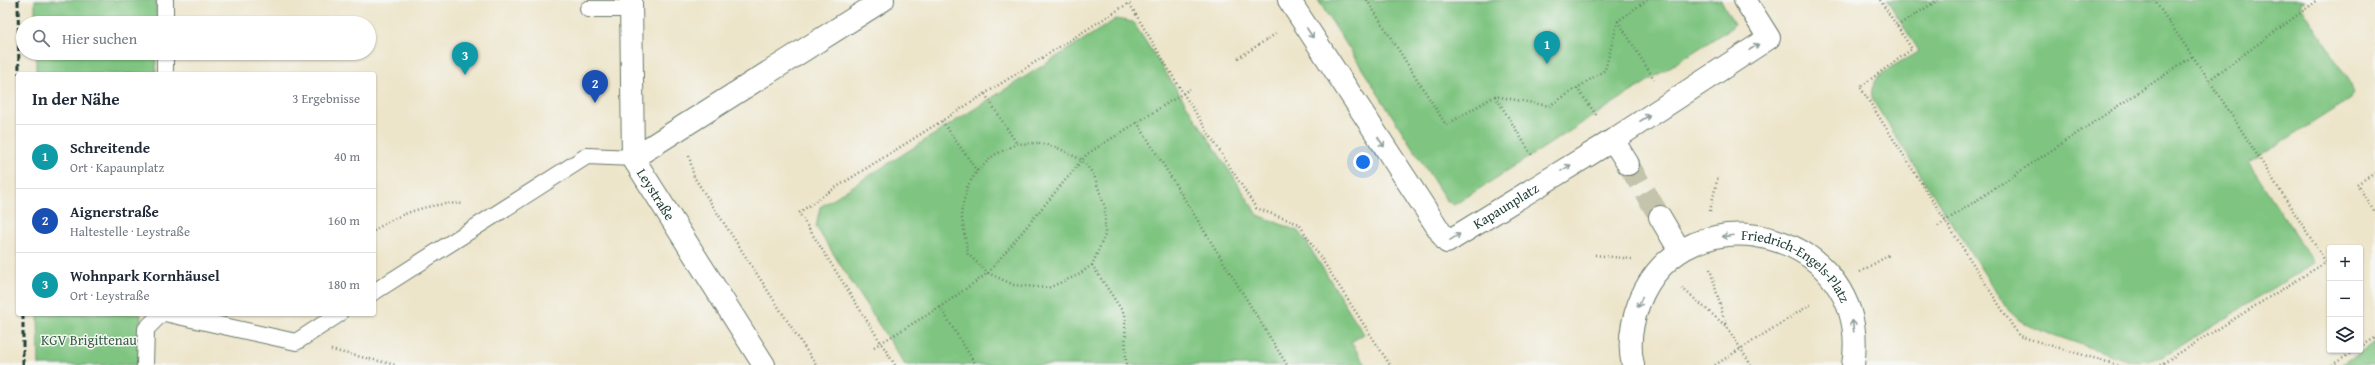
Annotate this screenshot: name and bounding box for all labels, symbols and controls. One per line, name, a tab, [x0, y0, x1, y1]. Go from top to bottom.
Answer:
search box	[16, 16, 376, 60]
icon: search	[30, 27, 52, 49]
one-way arrow	[1307, 27, 1315, 39]
text: Hier suchen	[62, 28, 137, 49]
pin: 1	[1534, 31, 1560, 64]
pin: 3	[452, 42, 478, 75]
one-way arrow	[1748, 43, 1760, 51]
pin: 2	[582, 70, 608, 103]
text: In der Nähe	[32, 86, 120, 111]
text: 3 Ergebnisse	[292, 89, 360, 108]
one-way arrow	[1639, 114, 1650, 122]
one-way arrow	[1377, 136, 1386, 147]
text: Schreitende	[70, 137, 150, 158]
text: 1	[42, 147, 48, 166]
text: 40 m	[334, 147, 360, 166]
your location	[1353, 152, 1373, 172]
text: Ort · Kapaunplatz	[70, 158, 164, 177]
street label: Leystraße	[632, 164, 680, 225]
one-way arrow	[1560, 164, 1572, 172]
street label: Kapaunplatz	[1469, 178, 1542, 234]
text: Aignerstraße	[70, 201, 159, 222]
text: 2	[42, 211, 48, 230]
text: 160 m	[328, 211, 360, 230]
text: Haltestelle · Leystraße	[70, 222, 190, 241]
street label: Friedrich-Engels-Platz	[1741, 225, 1855, 306]
one-way arrow	[1722, 232, 1735, 240]
one-way arrow	[1449, 233, 1460, 241]
map controls	[2327, 245, 2363, 353]
button: +	[2327, 245, 2363, 281]
text: Wohnpark Kornhäusel	[70, 265, 220, 286]
text: 3	[42, 275, 48, 294]
text: 180 m	[328, 275, 360, 294]
button: −	[2327, 281, 2363, 317]
text: Ort · Leystraße	[70, 286, 150, 305]
one-way arrow	[1635, 295, 1643, 307]
button: layers	[2327, 317, 2363, 353]
one-way arrow	[1849, 320, 1857, 333]
park label: KGV Brigittenau	[41, 330, 137, 350]

